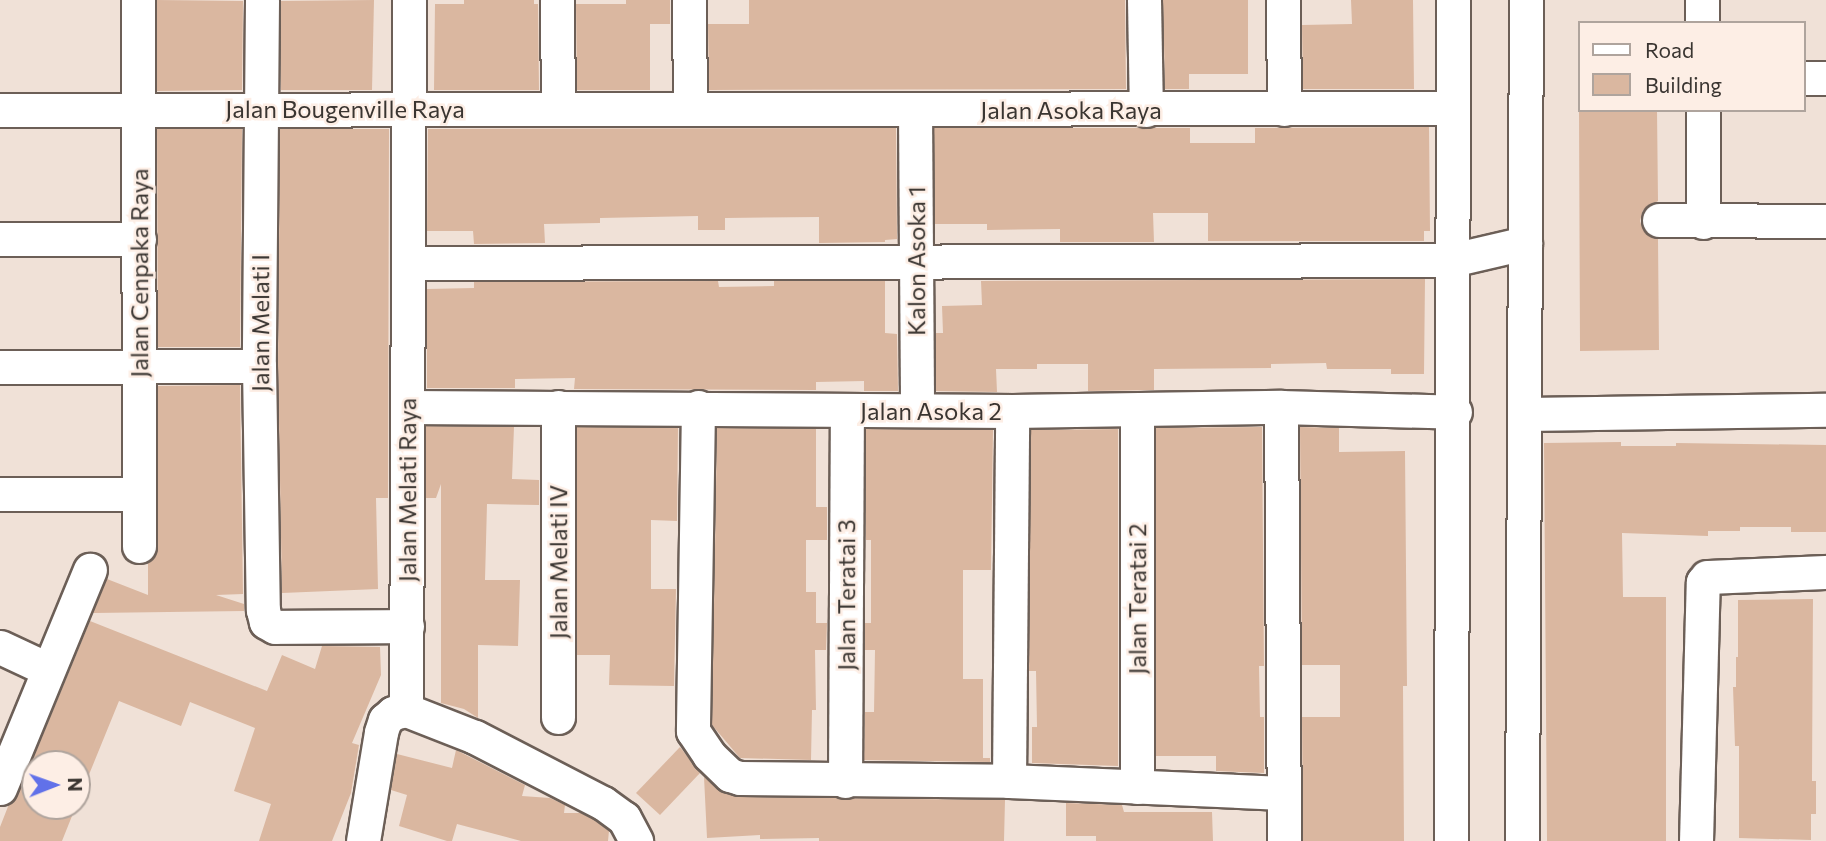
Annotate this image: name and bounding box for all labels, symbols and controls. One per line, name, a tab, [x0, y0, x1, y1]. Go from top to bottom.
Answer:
legend	[1577, 21, 1805, 112]
text: Road	[1645, 37, 1694, 62]
text: Building	[1645, 72, 1722, 97]
street label: Jalan Bougenville Raya	[225, 95, 465, 123]
street label: Jalan Asoka Raya	[980, 96, 1162, 124]
street label: Jalan Cenpaka Raya	[125, 168, 153, 378]
street label: Kalon Asoka 1	[902, 186, 930, 336]
street label: Jalan Melati I	[246, 254, 274, 392]
street label: Jalan Asoka 2	[860, 397, 1002, 425]
street label: Jalan Melati Raya	[393, 398, 421, 582]
street label: Jalan Melati IV	[544, 485, 572, 639]
street label: Jalan Teratai 3	[832, 519, 860, 671]
street label: Jalan Teratai 2	[1123, 523, 1151, 675]
north arrow	[21, 750, 91, 820]
text: N	[64, 777, 87, 792]

